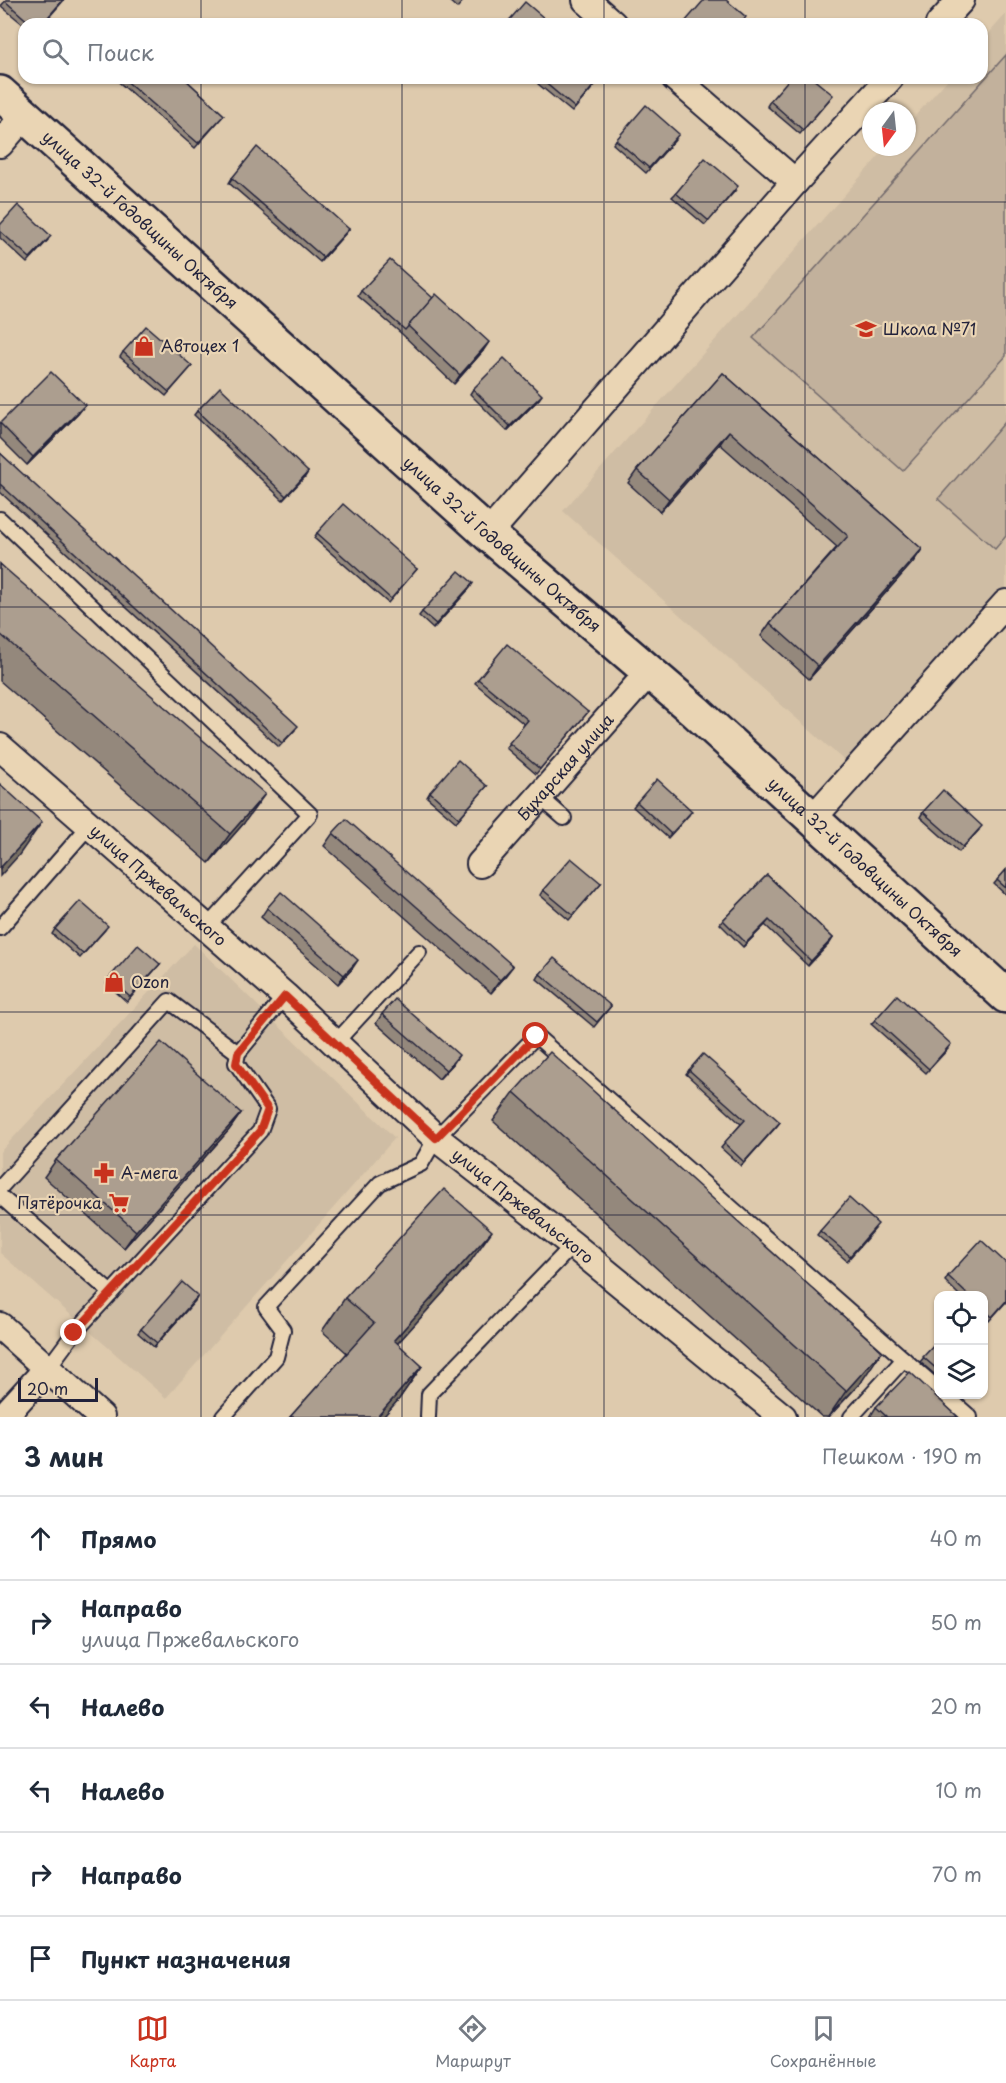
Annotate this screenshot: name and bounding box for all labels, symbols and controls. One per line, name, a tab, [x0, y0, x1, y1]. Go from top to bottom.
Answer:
search box	[18, 18, 988, 84]
icon: search	[39, 35, 72, 68]
text: Поиск	[87, 35, 154, 68]
north arrow	[862, 102, 916, 156]
street label: улица 32-й Годовщины Октября	[38, 124, 244, 314]
place label: Школа №71	[883, 316, 976, 340]
school or university icon: Школа №71	[854, 317, 878, 341]
place label: Автоцех 1	[161, 333, 239, 357]
shop icon: Автоцех 1	[132, 334, 156, 358]
street label: улица 32-й Годовщины Октября	[398, 450, 607, 637]
street label: Бухарская улица	[511, 708, 618, 825]
street label: улица 32-й Годовщины Октября	[763, 771, 969, 962]
street label: улица Пржевальского	[85, 818, 232, 951]
place label: Ozon	[131, 969, 169, 993]
shop icon: Ozon	[102, 970, 126, 994]
route start	[522, 1022, 548, 1048]
street label: улица Пржевальского	[447, 1142, 600, 1269]
place label: А-мега	[121, 1160, 178, 1184]
pharmacy icon: А-мега	[92, 1161, 116, 1185]
place label: Пятёрочка	[17, 1190, 102, 1214]
supermarket icon: Пятёрочка	[107, 1191, 131, 1215]
map controls	[934, 1291, 988, 1399]
button: locate	[934, 1291, 988, 1345]
route end	[60, 1319, 86, 1345]
button: layers	[934, 1345, 988, 1399]
scale bar	[18, 1375, 98, 1402]
text: 20 m	[27, 1376, 68, 1400]
text: 3 мин	[24, 1437, 104, 1476]
text: Пешком · 190 m	[822, 1441, 982, 1471]
icon: ahead	[24, 1522, 57, 1555]
text: Прямо	[81, 1522, 156, 1555]
text: 40 m	[930, 1523, 982, 1553]
text: Направо	[81, 1591, 182, 1624]
icon: right	[24, 1606, 57, 1639]
text: 50 m	[930, 1607, 982, 1637]
text: улица Пржевальского	[81, 1624, 299, 1654]
icon: left	[24, 1690, 57, 1723]
text: Налево	[81, 1690, 164, 1723]
text: 20 m	[930, 1691, 982, 1721]
icon: left	[24, 1774, 57, 1807]
text: Налево	[81, 1774, 164, 1807]
text: 10 m	[935, 1775, 982, 1805]
icon: right	[24, 1858, 57, 1891]
text: Направо	[81, 1858, 182, 1891]
text: 70 m	[932, 1859, 982, 1889]
icon: arrive	[24, 1942, 57, 1975]
text: Пункт назначения	[81, 1942, 291, 1975]
tab: Карта	[129, 2012, 176, 2072]
tab: Маршрут	[435, 2012, 511, 2072]
tab: Сохранённые	[770, 2012, 877, 2072]

